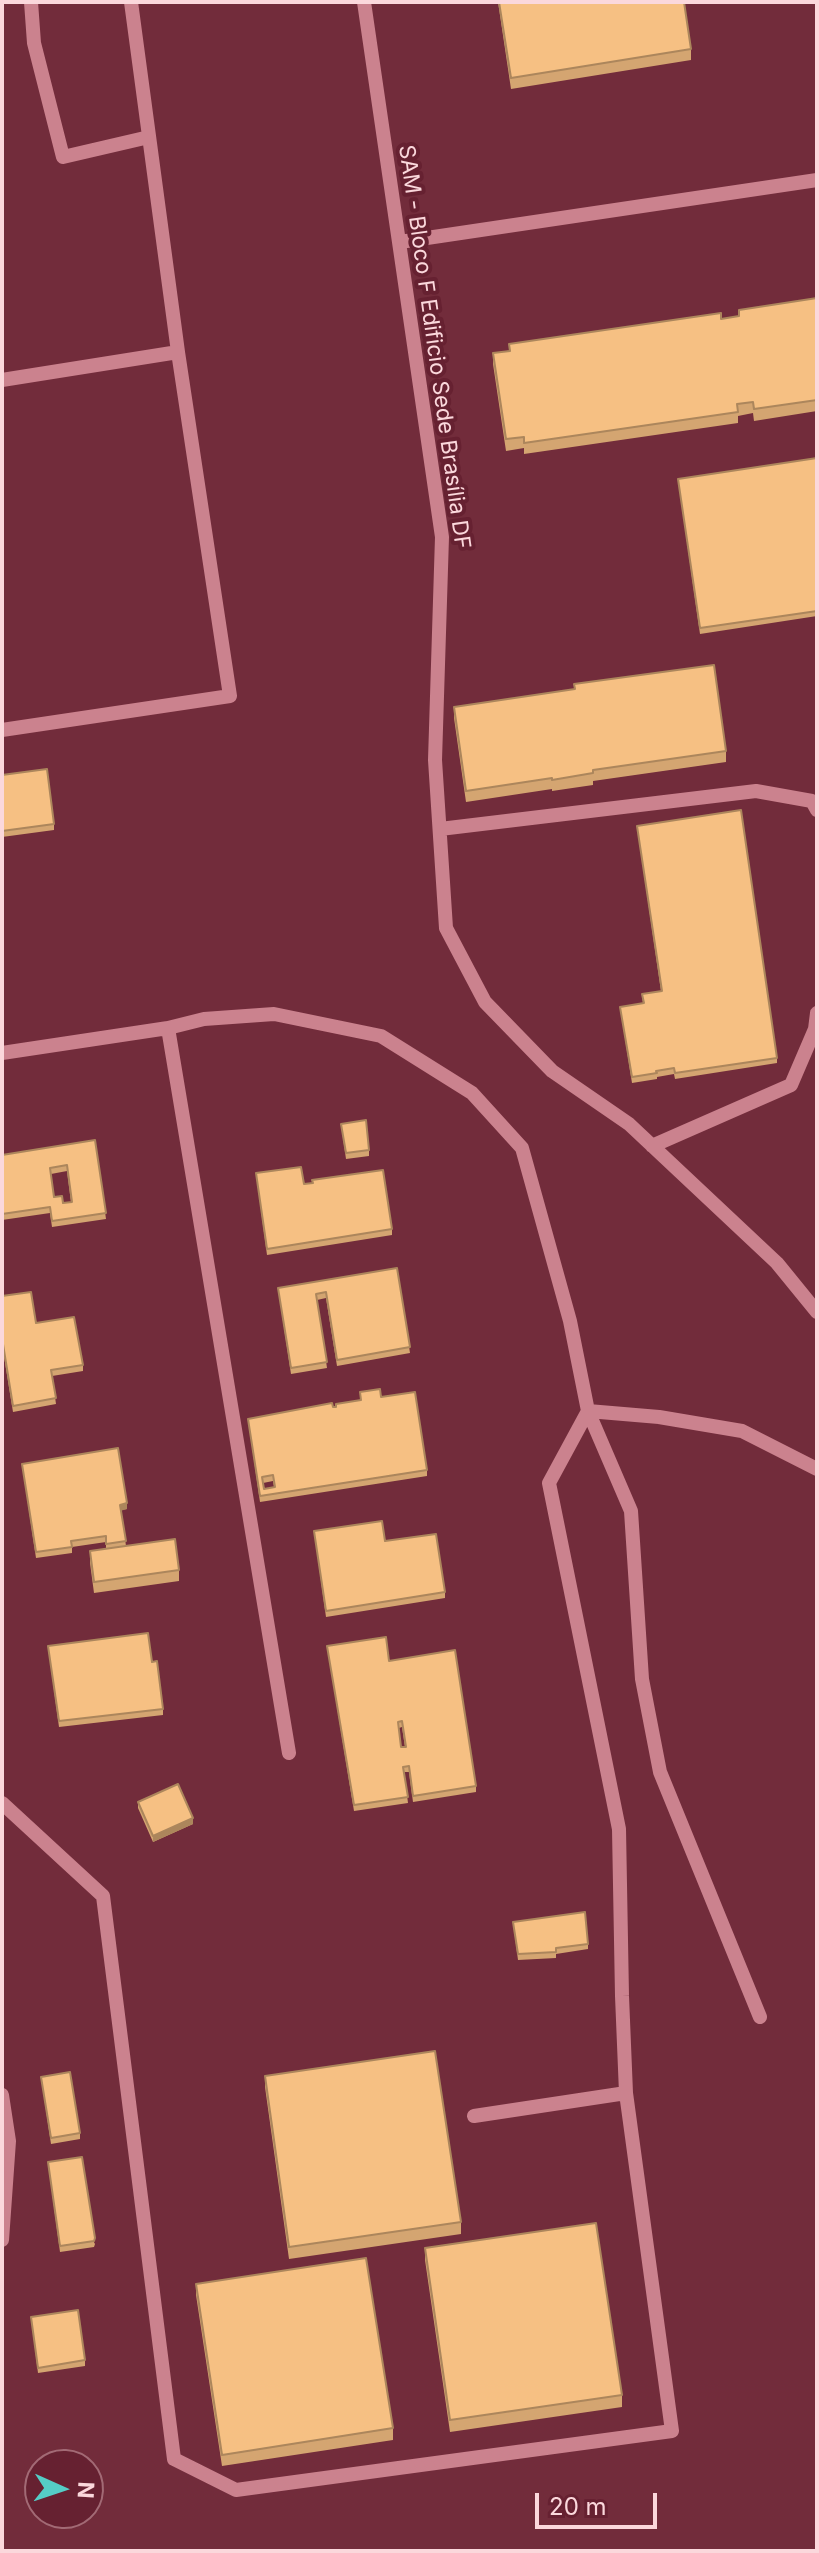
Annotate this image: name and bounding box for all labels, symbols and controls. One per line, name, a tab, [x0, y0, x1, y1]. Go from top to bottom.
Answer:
street label: SAM - Bloco F Edificio Sede Brasília DF	[393, 143, 475, 551]
north arrow	[24, 2449, 104, 2529]
scale bar	[539, 2477, 661, 2527]
text: N	[73, 2481, 99, 2499]
text: 20 m	[549, 2492, 607, 2521]

